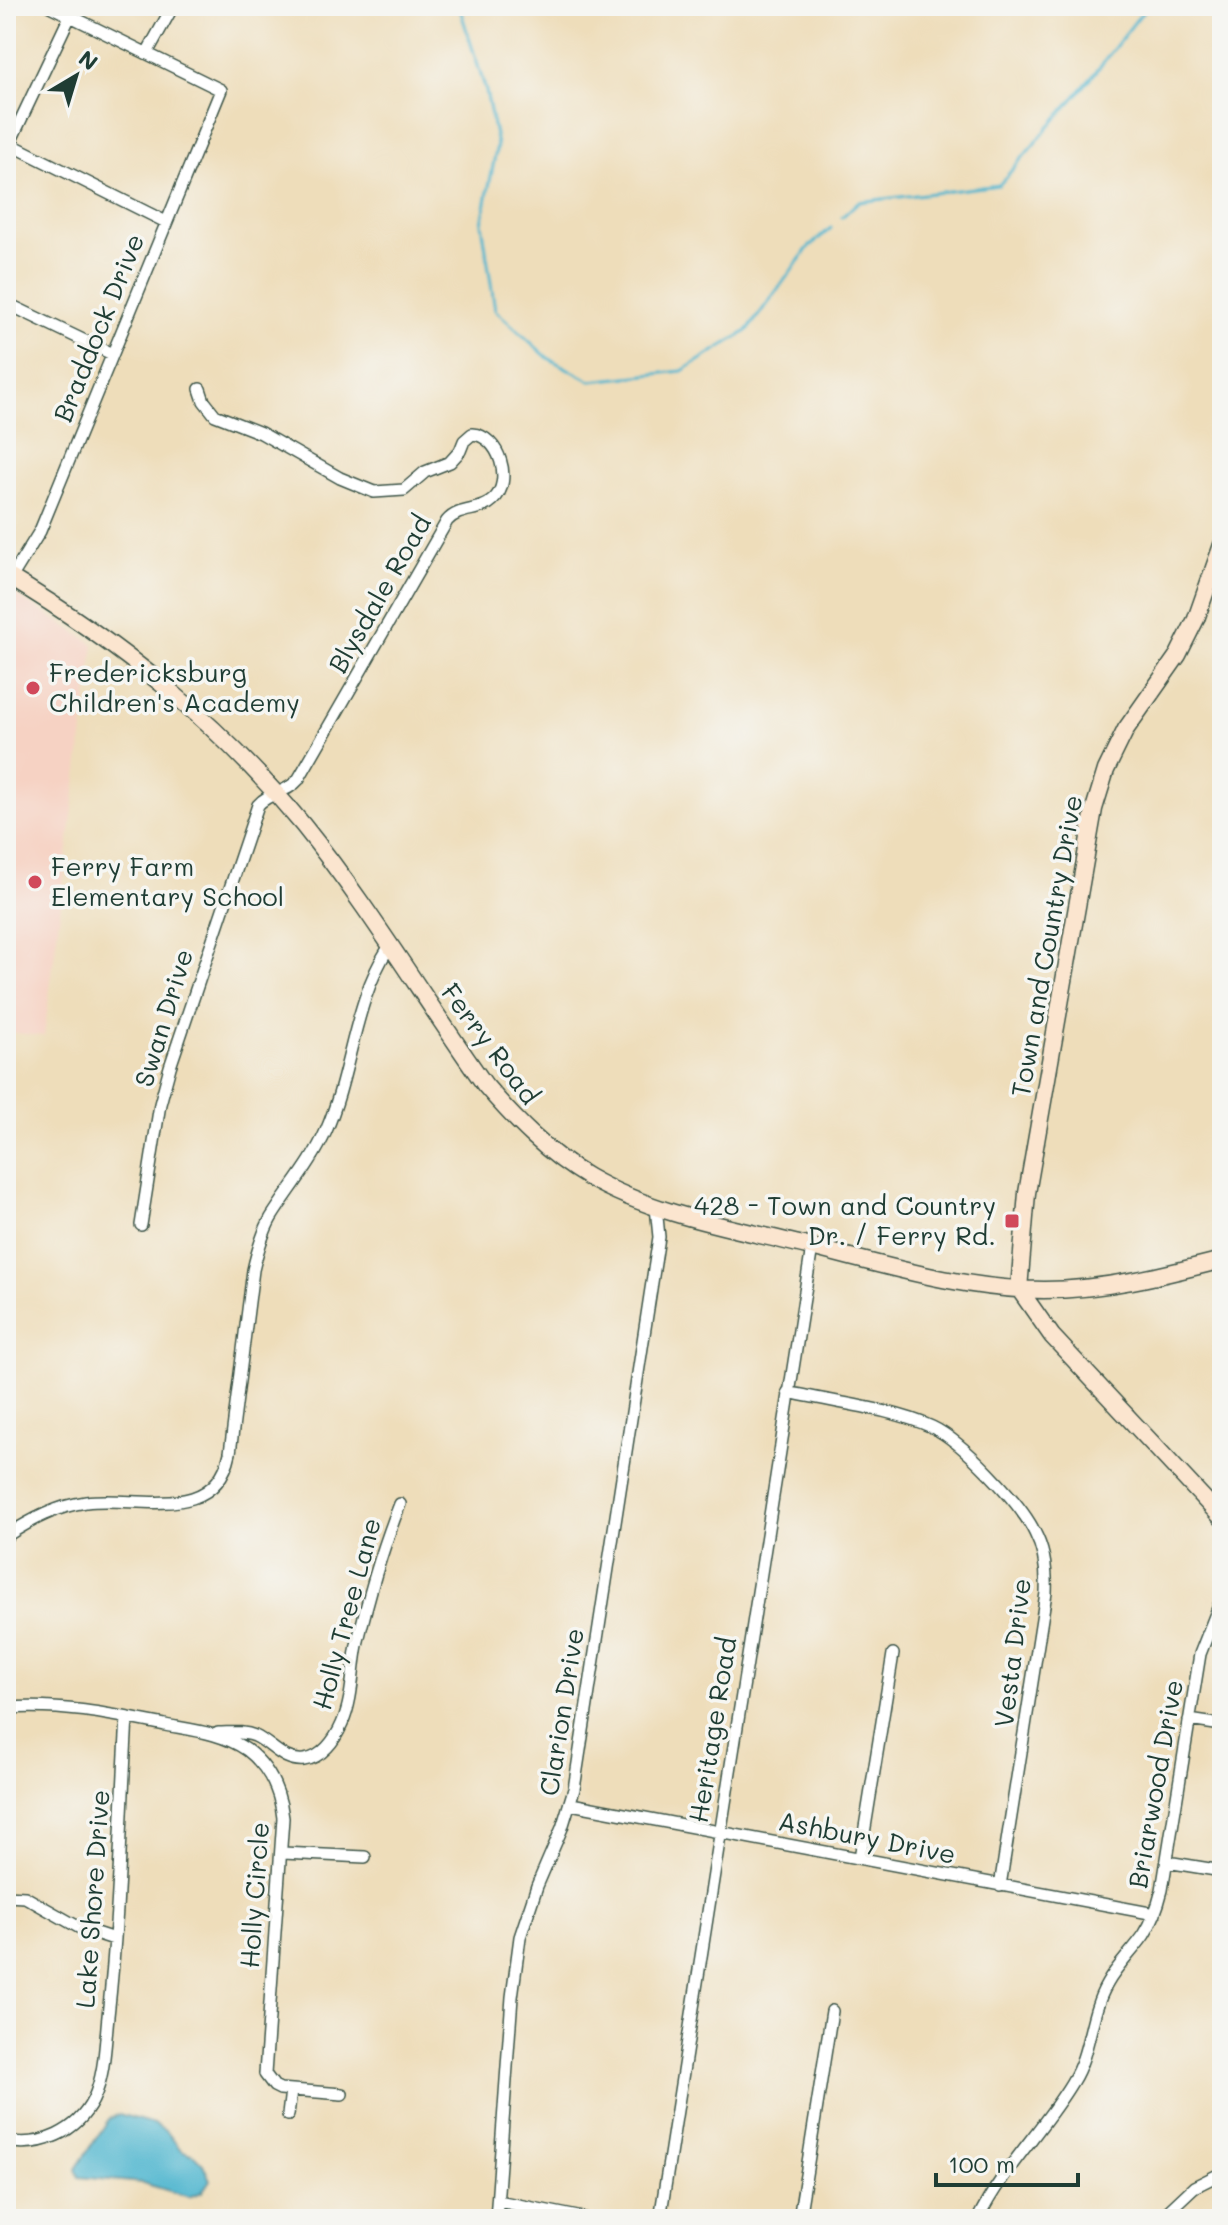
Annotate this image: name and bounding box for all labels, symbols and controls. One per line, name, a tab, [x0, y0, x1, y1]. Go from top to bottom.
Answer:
north arrow	[36, 36, 116, 116]
text: N	[73, 43, 104, 76]
street label: Braddock Drive	[45, 229, 151, 427]
street label: Blysdale Road	[320, 508, 438, 679]
place label: Fredericksburg Children's Academy	[49, 655, 300, 719]
marker: Fredericksburg Children's Academy	[24, 679, 42, 697]
street label: Town and Country Drive	[1003, 792, 1089, 1099]
place label: Ferry Farm Elementary School	[51, 849, 284, 913]
marker: Ferry Farm Elementary School	[26, 873, 44, 891]
street label: Swan Drive	[126, 945, 200, 1091]
street label: Ferry Road	[434, 976, 548, 1111]
place label: 428 - Town and Country Dr. / Ferry Rd.	[694, 1188, 996, 1252]
marker: 428 - Town and Country Dr. / Ferry Rd.	[1003, 1212, 1021, 1230]
street label: Holly Tree Lane	[304, 1514, 388, 1713]
street label: Vesta Drive	[986, 1576, 1038, 1729]
street label: Clarion Drive	[531, 1626, 591, 1798]
street label: Heritage Road	[681, 1635, 743, 1825]
street label: Briarwood Drive	[1120, 1677, 1190, 1891]
street label: Lake Shore Drive	[67, 1789, 117, 2009]
street label: Ashbury Drive	[776, 1803, 959, 1871]
street label: Holly Circle	[232, 1821, 276, 1969]
scale bar	[936, 2137, 1078, 2187]
text: 100 m	[948, 2148, 1015, 2179]

